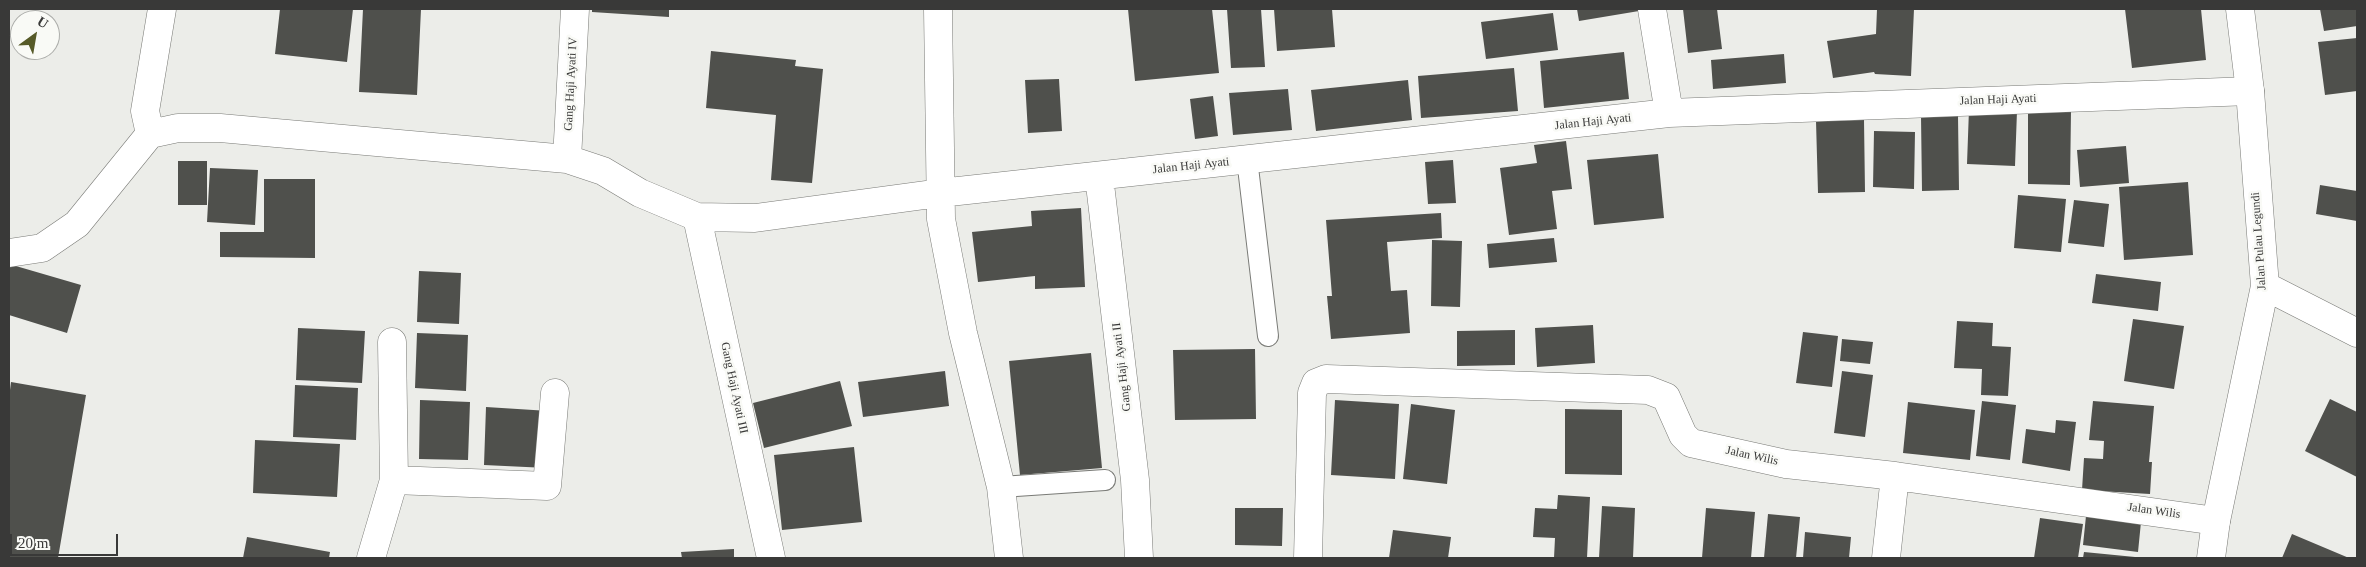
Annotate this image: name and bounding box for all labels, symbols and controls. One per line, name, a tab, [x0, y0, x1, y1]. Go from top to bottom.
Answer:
north arrow	[10, 10, 60, 60]
text: U	[34, 14, 51, 32]
street label: Gang Haji Ayati IV	[561, 37, 581, 131]
street label: Jalan Haji Ayati	[1959, 91, 2037, 109]
street label: Jalan Haji Ayati	[1554, 111, 1632, 133]
street label: Jalan Haji Ayati	[1152, 155, 1230, 177]
street label: Jalan Pulau Legundi	[2248, 192, 2270, 290]
street label: Gang Haji Ayati II	[1109, 322, 1135, 412]
street label: Gang Haji Ayati III	[717, 341, 751, 435]
street label: Jalan Wilis	[1724, 443, 1780, 469]
street label: Jalan Wilis	[2127, 500, 2181, 522]
scale bar	[12, 524, 120, 556]
text: 20 m	[18, 535, 48, 551]

